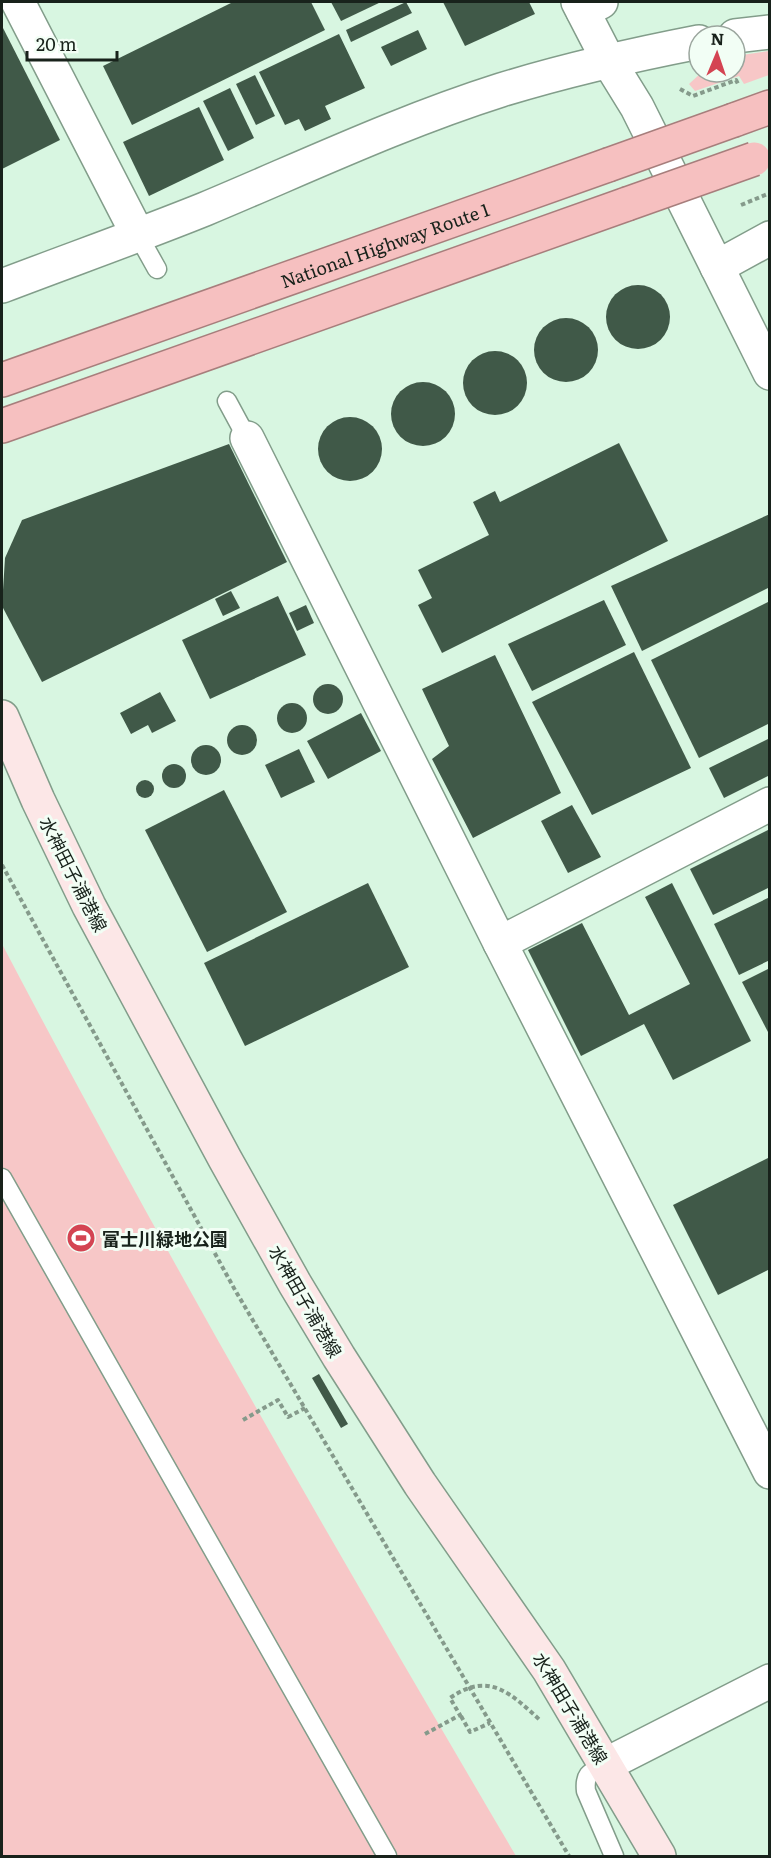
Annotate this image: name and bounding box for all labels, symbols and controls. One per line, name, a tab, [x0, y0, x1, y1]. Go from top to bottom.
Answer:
scale bar	[27, 24, 117, 62]
north arrow	[687, 24, 747, 84]
text: N	[710, 26, 725, 50]
text: 20 m	[36, 30, 77, 57]
street label: National Highway Route 1	[277, 195, 493, 294]
street label: 水神田子浦港線	[33, 812, 115, 936]
sports icon: 富士川緑地公園	[65, 1222, 97, 1254]
place label: 富士川緑地公園	[102, 1225, 228, 1252]
street label: 水神田子浦港線	[263, 1240, 349, 1362]
street label: 水神田子浦港線	[527, 1647, 615, 1769]

